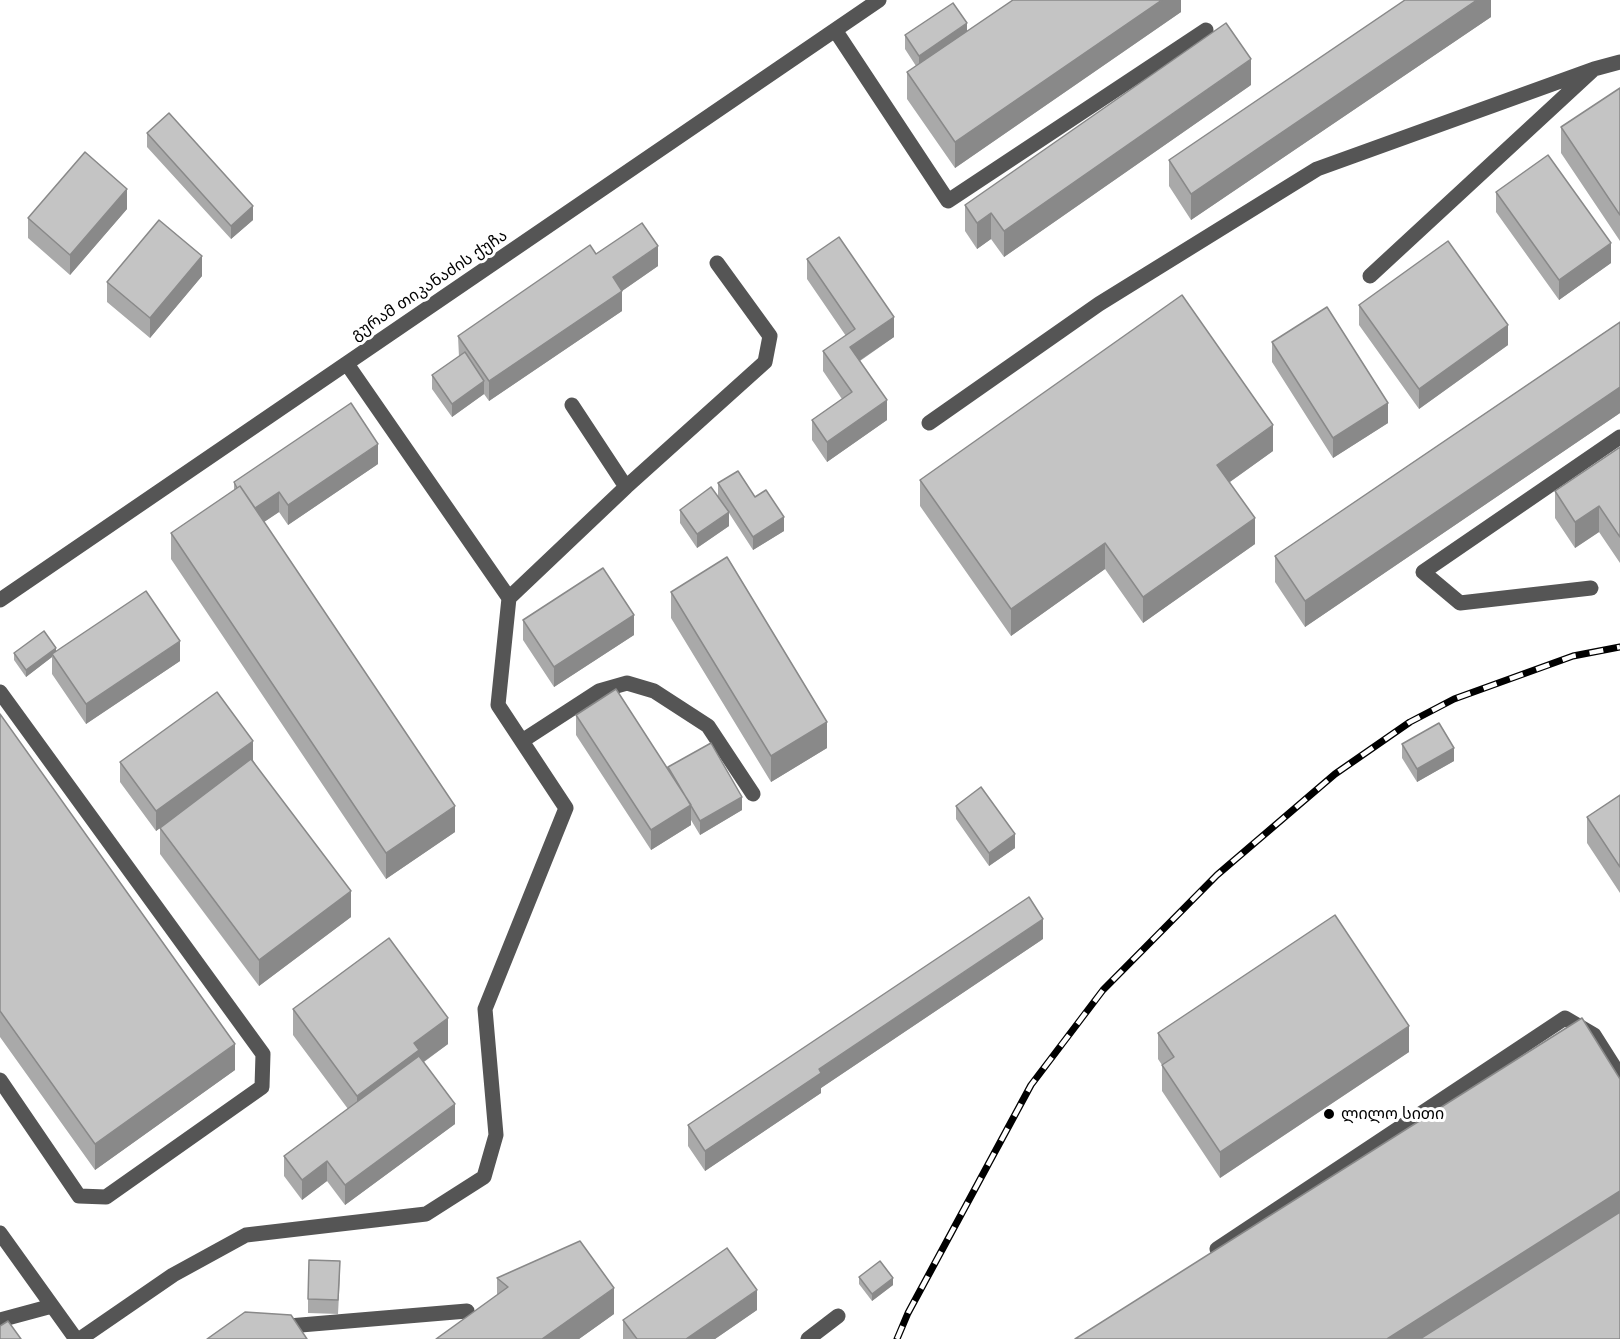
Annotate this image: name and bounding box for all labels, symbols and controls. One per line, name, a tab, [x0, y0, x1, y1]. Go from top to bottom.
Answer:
street label: გურამ თიკანაძის ქუჩა	[347, 226, 511, 344]
place label: ლილო სითი	[1341, 1104, 1444, 1124]
marker: ლილო სითი	[1322, 1107, 1336, 1121]

